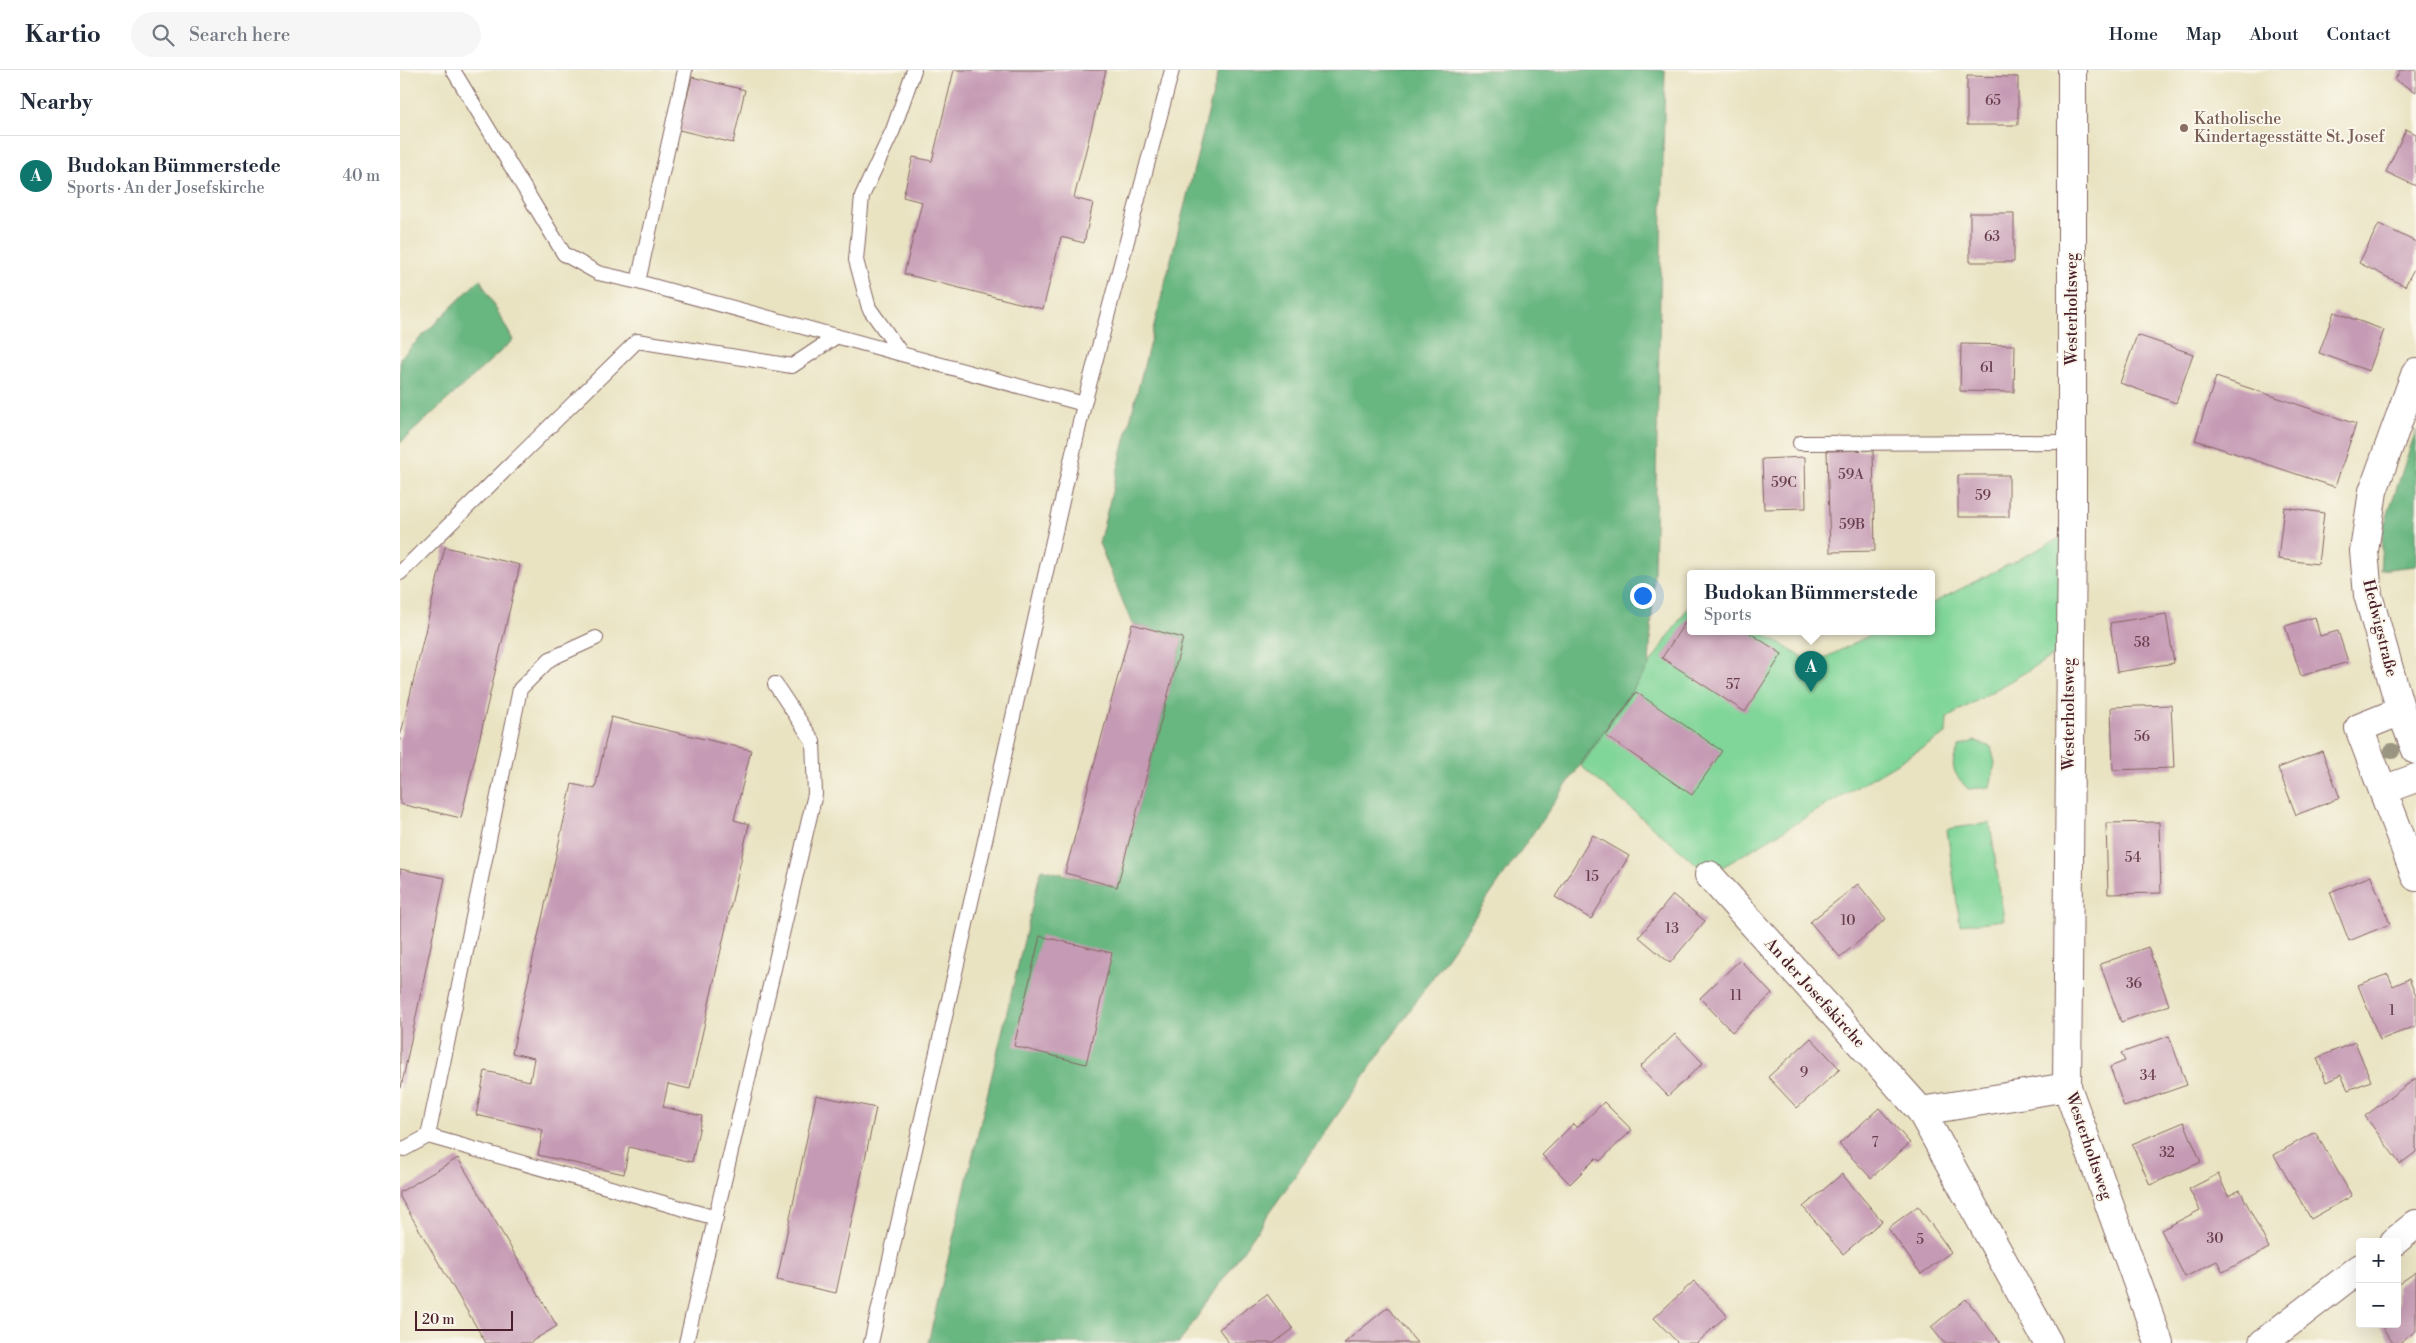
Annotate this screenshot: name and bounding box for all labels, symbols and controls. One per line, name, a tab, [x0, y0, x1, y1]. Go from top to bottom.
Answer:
search box	[131, 12, 481, 57]
text: Kartio	[25, 20, 101, 50]
icon: search	[149, 21, 177, 49]
text: Search here	[189, 23, 290, 47]
text: Home	[2109, 23, 2158, 46]
text: Map	[2186, 23, 2222, 46]
text: About	[2250, 23, 2299, 46]
text: Contact	[2327, 23, 2391, 46]
text: Nearby	[20, 90, 93, 116]
house number: 65	[1985, 92, 2001, 110]
place label: Katholische Kindertagesstätte St. Josef	[2194, 109, 2386, 147]
marker: Katholische Kindertagesstätte St. Josef	[2178, 122, 2190, 134]
text: Budokan Bümmerstede	[67, 154, 281, 178]
text: A	[30, 166, 42, 186]
text: 40 m	[343, 166, 380, 186]
text: Sports · An der Josefskirche	[67, 178, 265, 198]
house number: 63	[1984, 228, 2000, 246]
street label: Westerholtsweg	[2062, 252, 2082, 366]
house number: 61	[1980, 359, 1994, 377]
house number: 59A	[1838, 466, 1864, 484]
house number: 59C	[1771, 474, 1797, 492]
house number: 59	[1975, 487, 1991, 505]
house number: 59B	[1839, 516, 1865, 534]
popup	[1687, 570, 1935, 635]
street label: Hedwigstraße	[2358, 577, 2402, 679]
text: Budokan Bümmerstede	[1704, 581, 1918, 605]
your location	[1630, 583, 1656, 609]
text: Sports	[1704, 605, 1752, 625]
house number: 58	[2134, 634, 2150, 652]
pin: A	[1795, 651, 1827, 692]
street label: Westerholtsweg	[2059, 657, 2079, 771]
house number: 57	[1726, 676, 1740, 694]
house number: 56	[2134, 728, 2151, 746]
house number: 54	[2125, 849, 2141, 867]
house number: 15	[1585, 868, 1599, 886]
house number: 10	[1841, 912, 1855, 930]
house number: 13	[1665, 920, 1679, 938]
street label: An der Josefskirche	[1760, 933, 1870, 1052]
house number: 36	[2126, 975, 2143, 993]
house number: 11	[1730, 987, 1742, 1005]
house number: 1	[2389, 1002, 2395, 1020]
house number: 9	[1800, 1064, 1808, 1082]
house number: 34	[2140, 1067, 2156, 1085]
street label: Westerholtsweg	[2061, 1089, 2117, 1203]
house number: 7	[1871, 1134, 1879, 1152]
house number: 32	[2159, 1144, 2175, 1162]
house number: 30	[2206, 1230, 2224, 1248]
house number: 5	[1916, 1231, 1924, 1249]
map controls	[2356, 1238, 2401, 1328]
button: +	[2356, 1238, 2401, 1283]
button: −	[2356, 1283, 2401, 1328]
scale bar	[415, 1308, 512, 1331]
text: 20 m	[422, 1311, 454, 1329]

